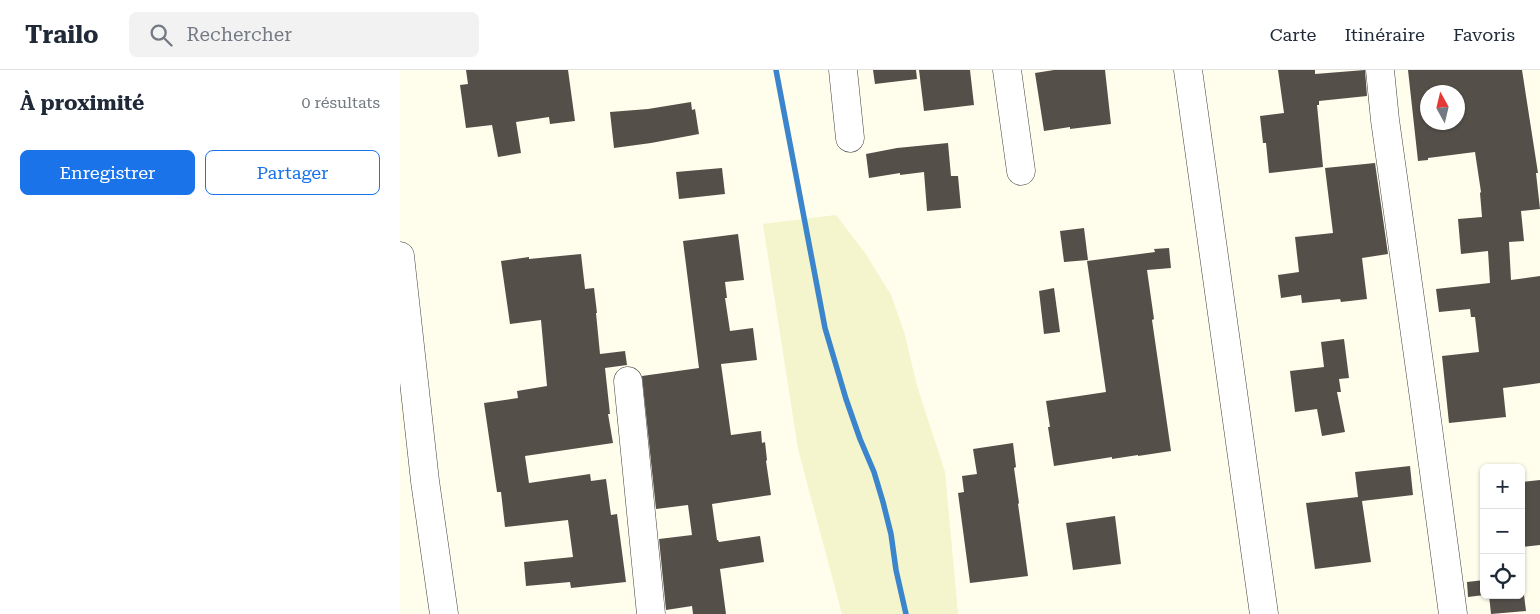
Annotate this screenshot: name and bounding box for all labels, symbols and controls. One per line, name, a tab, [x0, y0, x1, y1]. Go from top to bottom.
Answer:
search box	[129, 12, 479, 57]
text: Trailo	[25, 21, 99, 49]
icon: search	[147, 21, 175, 49]
text: Rechercher	[187, 23, 292, 46]
text: Carte	[1270, 24, 1316, 45]
text: Itinéraire	[1344, 24, 1425, 45]
text: Favoris	[1453, 24, 1515, 45]
north arrow	[1420, 85, 1465, 130]
text: À proximité	[20, 91, 144, 115]
text: 0 résultats	[301, 93, 380, 112]
button: Enregistrer	[20, 150, 195, 195]
button: Partager	[205, 150, 380, 195]
map controls	[1480, 464, 1525, 599]
button: +	[1480, 464, 1525, 509]
button: −	[1480, 509, 1525, 554]
button: locate	[1480, 554, 1525, 599]

